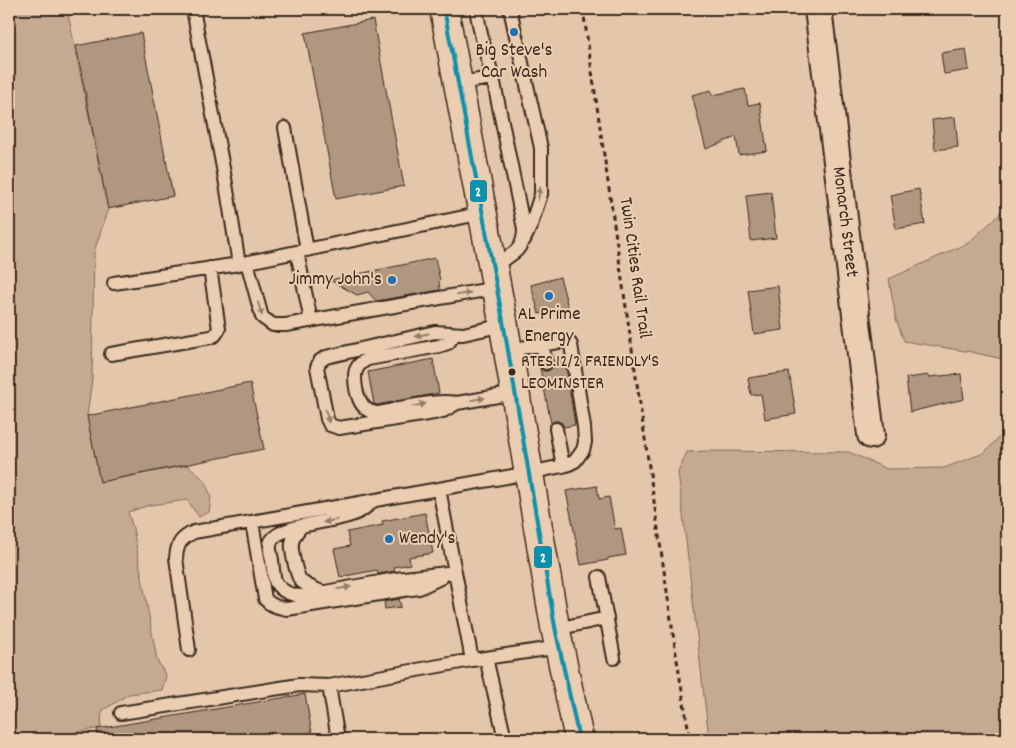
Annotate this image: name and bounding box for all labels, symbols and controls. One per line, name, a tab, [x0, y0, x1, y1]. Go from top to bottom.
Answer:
marker: Big Steve's Car Wash	[508, 26, 520, 38]
place label: Big Steve's Car Wash	[476, 38, 552, 87]
street label: Monarch Street	[824, 165, 864, 279]
line badge: 2	[469, 179, 488, 203]
text: 2	[475, 183, 481, 203]
one-way arrow	[536, 185, 544, 201]
street label: Twin Cities Rail Trail	[611, 196, 657, 341]
place label: Jimmy John's	[289, 267, 382, 294]
marker: Jimmy John's	[386, 274, 398, 286]
one-way arrow	[456, 290, 471, 298]
marker: AL Prime Energy	[543, 290, 555, 302]
one-way arrow	[256, 302, 264, 317]
place label: AL Prime Energy	[517, 302, 581, 351]
one-way arrow	[414, 331, 429, 339]
place label: RTES.12/2 FRIENDLY'S LEOMINSTER	[521, 350, 659, 397]
marker: RTES.12/2 FRIENDLY'S LEOMINSTER	[507, 367, 517, 377]
one-way arrow	[471, 395, 487, 403]
one-way arrow	[411, 400, 427, 408]
one-way arrow	[324, 409, 332, 424]
one-way arrow	[322, 517, 338, 525]
place label: Wendy's	[399, 526, 455, 553]
marker: Wendy's	[383, 533, 395, 545]
line badge: 2	[533, 545, 553, 569]
text: 2	[540, 549, 546, 569]
one-way arrow	[337, 584, 353, 592]

